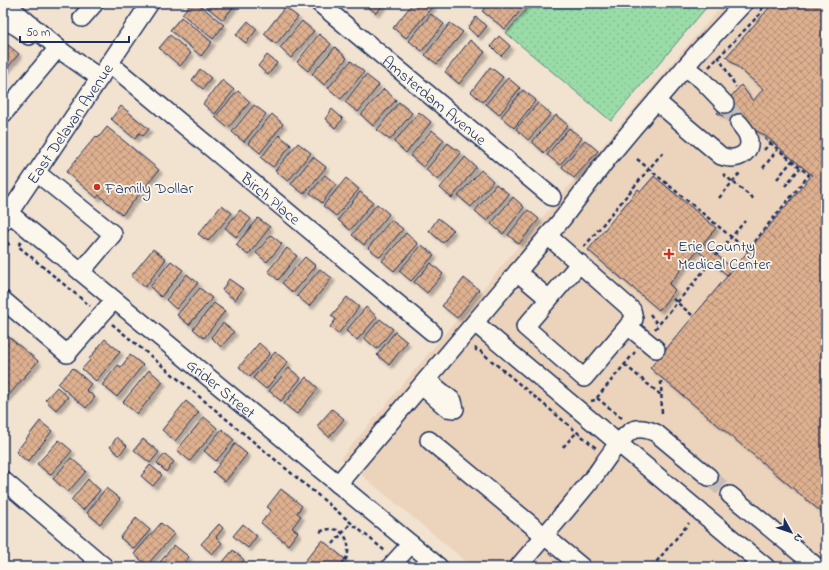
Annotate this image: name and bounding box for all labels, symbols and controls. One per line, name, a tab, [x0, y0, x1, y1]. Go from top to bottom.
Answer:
scale bar	[20, 18, 129, 44]
text: 50 m	[26, 24, 50, 42]
street label: Amsterdam Avenue	[376, 50, 492, 152]
street label: East Delavan Avenue	[22, 58, 121, 189]
street label: Birch Place	[234, 167, 306, 232]
place label: Family Dollar	[104, 177, 193, 201]
marker: Family Dollar	[92, 182, 102, 192]
place label: Erie County Medical Center	[678, 235, 771, 277]
marker: Erie County Medical Center	[663, 248, 675, 260]
street label: Grider Street	[180, 354, 261, 426]
north arrow	[771, 512, 811, 552]
text: N	[789, 530, 806, 546]

